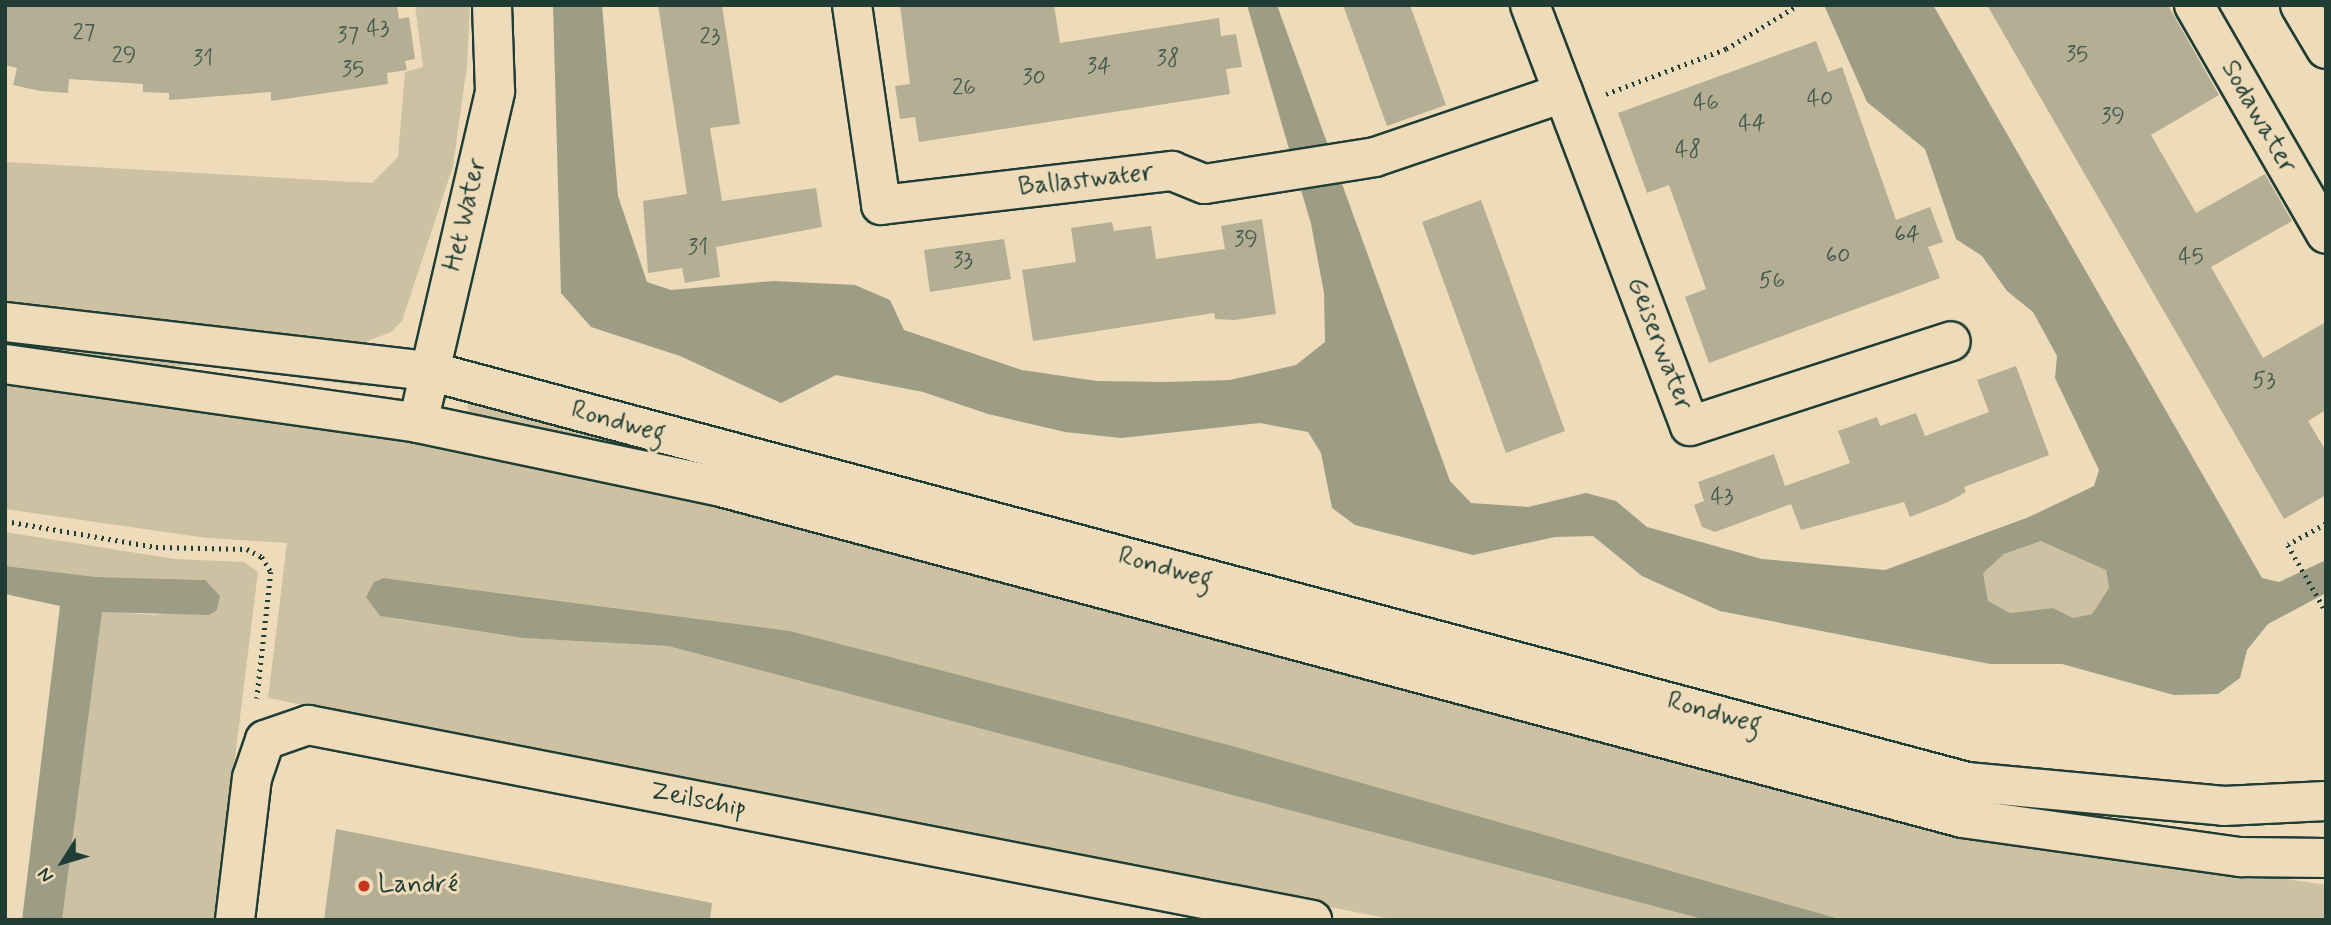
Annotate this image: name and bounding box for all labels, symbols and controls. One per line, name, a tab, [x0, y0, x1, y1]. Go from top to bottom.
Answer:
house number: 43	[366, 15, 390, 43]
house number: 27	[73, 19, 95, 47]
house number: 37	[337, 22, 359, 50]
house number: 23	[700, 23, 720, 51]
house number: 35	[2066, 41, 2088, 69]
house number: 29	[112, 42, 136, 70]
house number: 31	[193, 45, 213, 73]
house number: 38	[1157, 45, 1179, 73]
house number: 34	[1087, 53, 1111, 81]
street label: Sodawater	[2213, 55, 2303, 179]
house number: 35	[342, 56, 364, 84]
house number: 30	[1022, 64, 1046, 92]
house number: 26	[952, 74, 976, 102]
house number: 40	[1807, 85, 1833, 113]
house number: 46	[1693, 89, 1719, 117]
house number: 39	[2101, 103, 2125, 131]
house number: 44	[1738, 110, 1766, 138]
house number: 48	[1675, 136, 1701, 164]
street label: Het Water	[438, 155, 494, 275]
street label: Ballastwater	[1017, 157, 1155, 205]
house number: 64	[1894, 221, 1920, 249]
house number: 39	[1234, 226, 1258, 254]
house number: 31	[688, 234, 708, 262]
house number: 60	[1826, 242, 1850, 270]
house number: 45	[2178, 243, 2204, 271]
house number: 33	[953, 247, 973, 275]
house number: 56	[1759, 267, 1785, 295]
street label: Geiserwater	[1619, 273, 1699, 415]
house number: 53	[2252, 367, 2276, 395]
street label: Rondweg	[567, 395, 669, 451]
house number: 43	[1710, 483, 1734, 511]
street label: Rondweg	[1114, 541, 1216, 597]
street label: Rondweg	[1663, 686, 1765, 742]
street label: Zeilschip	[647, 776, 749, 826]
north arrow	[28, 827, 98, 897]
text: N	[32, 862, 60, 888]
place label: Landré	[378, 870, 458, 902]
marker: Landré	[356, 878, 372, 894]

